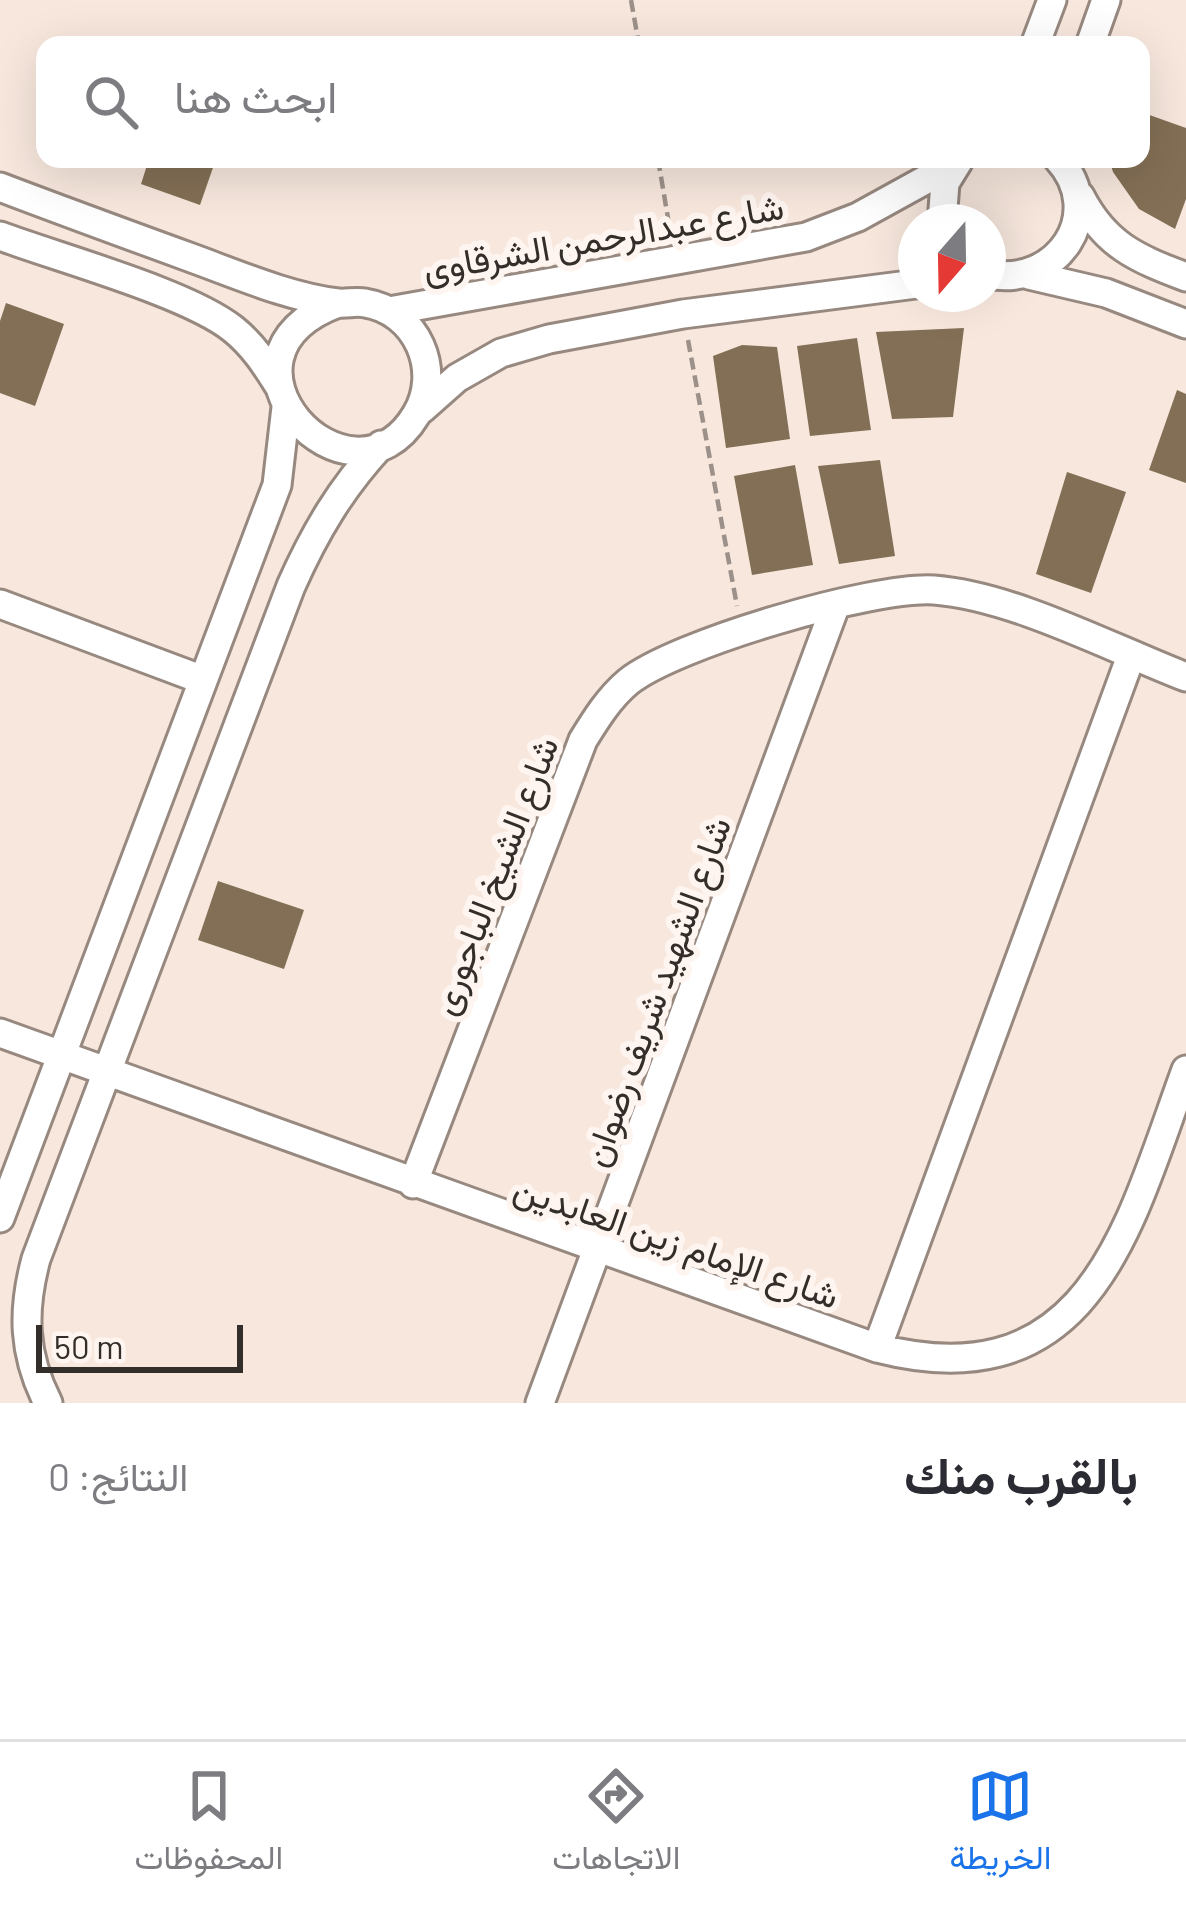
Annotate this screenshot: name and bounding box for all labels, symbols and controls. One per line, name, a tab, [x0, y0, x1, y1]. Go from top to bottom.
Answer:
search box	[36, 36, 1150, 168]
text: ابحث هنا	[174, 68, 337, 122]
icon: search	[78, 69, 144, 135]
street label: شارع عبدالرحمن الشرقاوى	[419, 183, 788, 294]
north arrow	[898, 204, 1006, 312]
street label: شارع الشيخ الباجورى	[420, 730, 571, 1022]
street label: شارع الشهيد شريف رضوان	[572, 810, 743, 1173]
street label: شارع الإمام زين العابدين	[507, 1164, 845, 1320]
scale bar	[36, 1319, 243, 1372]
text: 50 m	[54, 1326, 124, 1366]
text: بالقرب منك	[904, 1443, 1138, 1504]
text: النتائج: 0	[48, 1452, 188, 1499]
tab: المحفوظات	[135, 1763, 283, 1887]
tab: الاتجاهات	[552, 1763, 680, 1887]
tab: الخريطة	[949, 1763, 1051, 1887]

